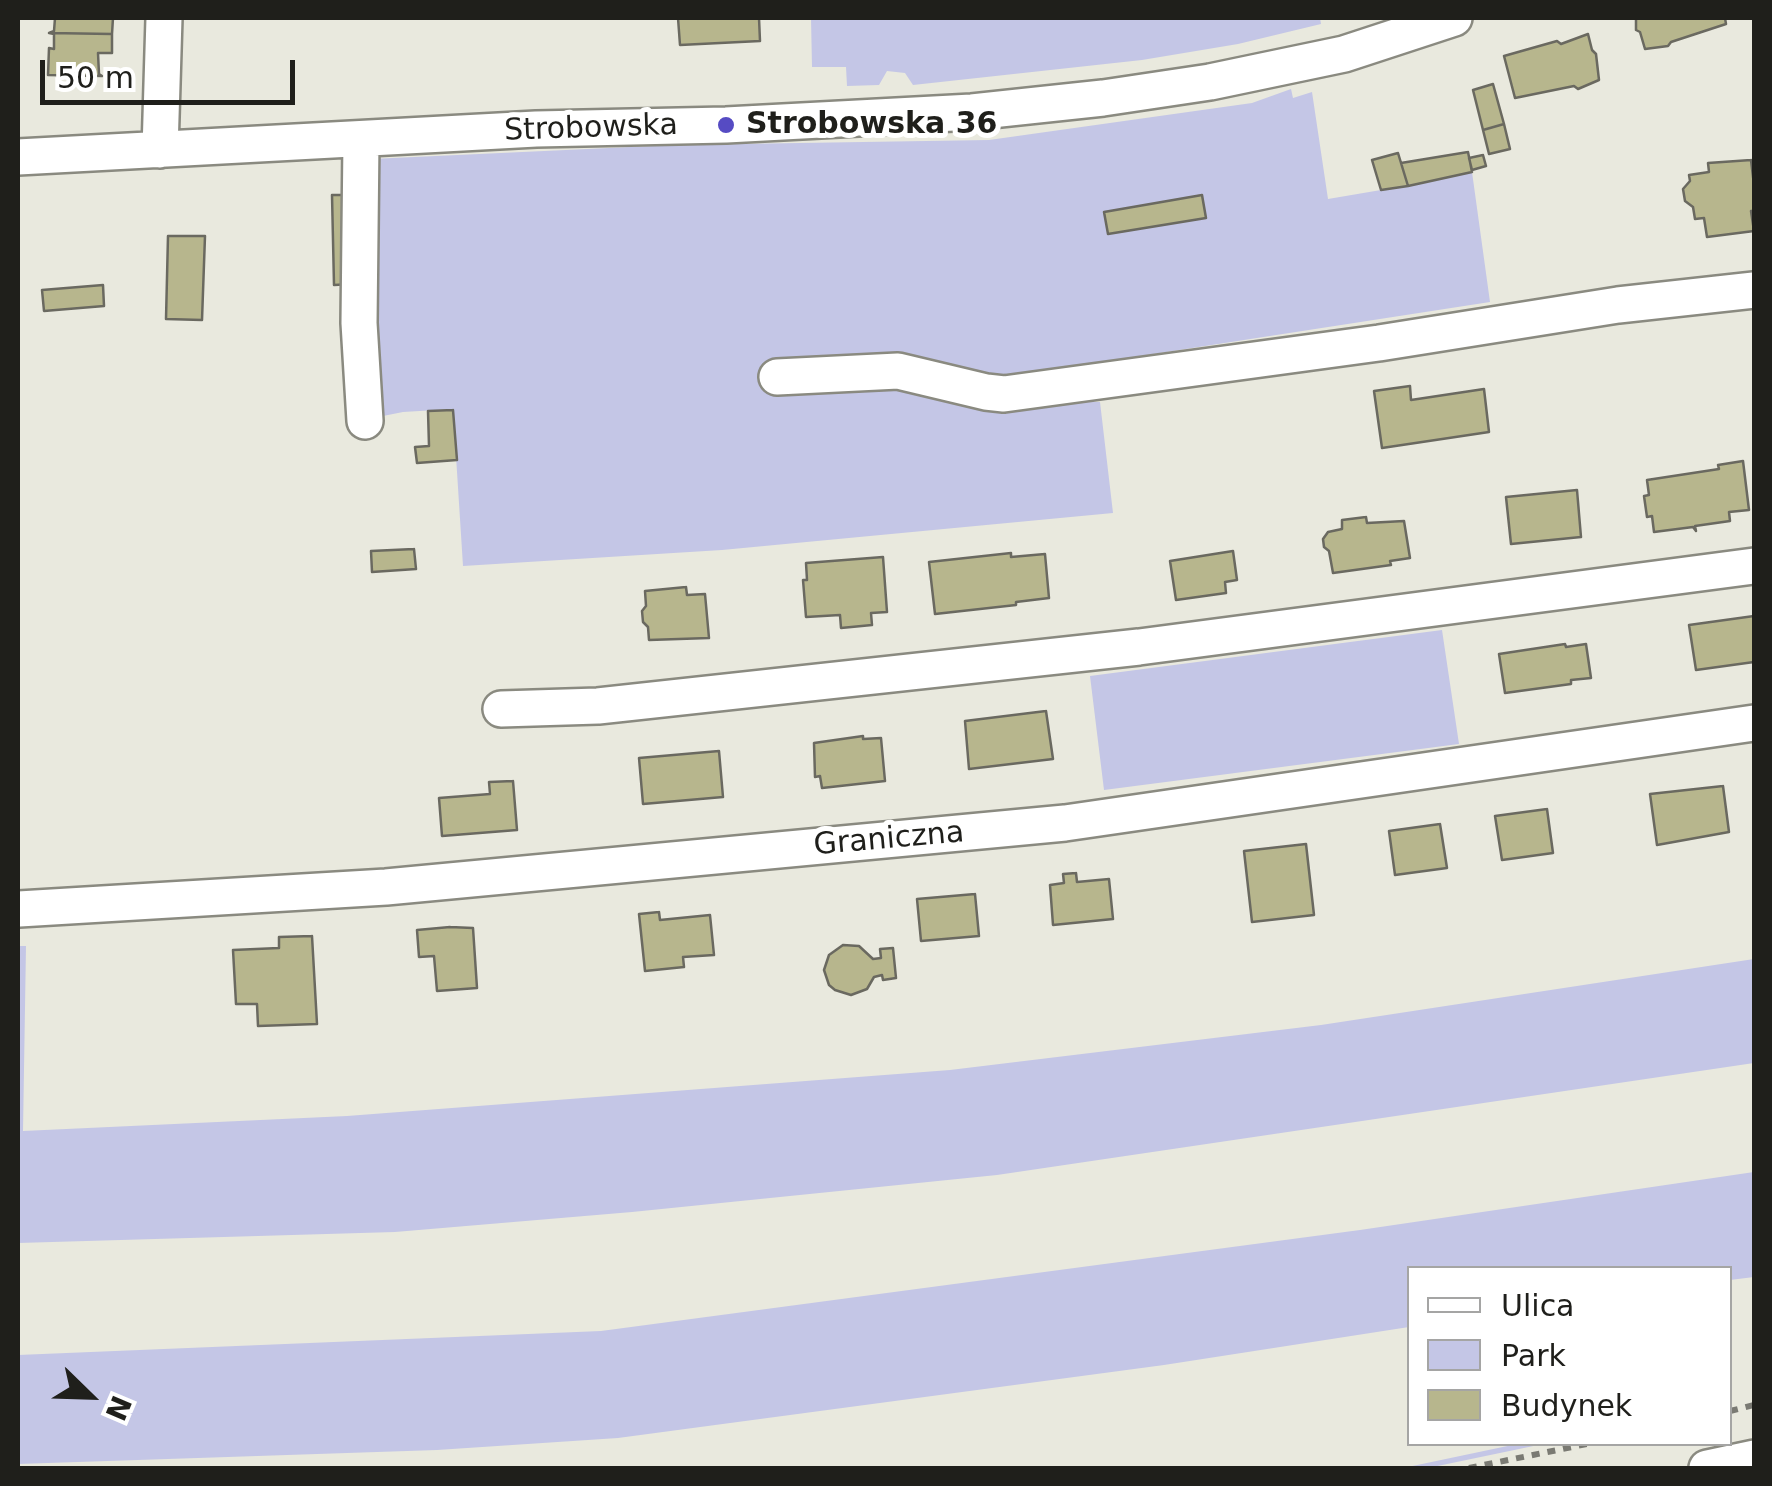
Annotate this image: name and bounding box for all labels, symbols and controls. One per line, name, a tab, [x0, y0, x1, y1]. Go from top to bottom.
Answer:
scale bar	[45, 40, 300, 102]
text: 50 m	[57, 60, 134, 95]
place label: Strobowska 36	[746, 107, 997, 143]
street label: Strobowska	[504, 108, 678, 150]
marker: Strobowska 36	[715, 114, 737, 136]
street label: Graniczna	[812, 815, 966, 865]
legend	[1407, 1266, 1732, 1446]
text: Ulica	[1501, 1288, 1575, 1323]
text: Park	[1501, 1338, 1566, 1373]
north arrow	[40, 1346, 140, 1446]
text: Budynek	[1501, 1388, 1632, 1423]
text: N	[98, 1391, 138, 1425]

